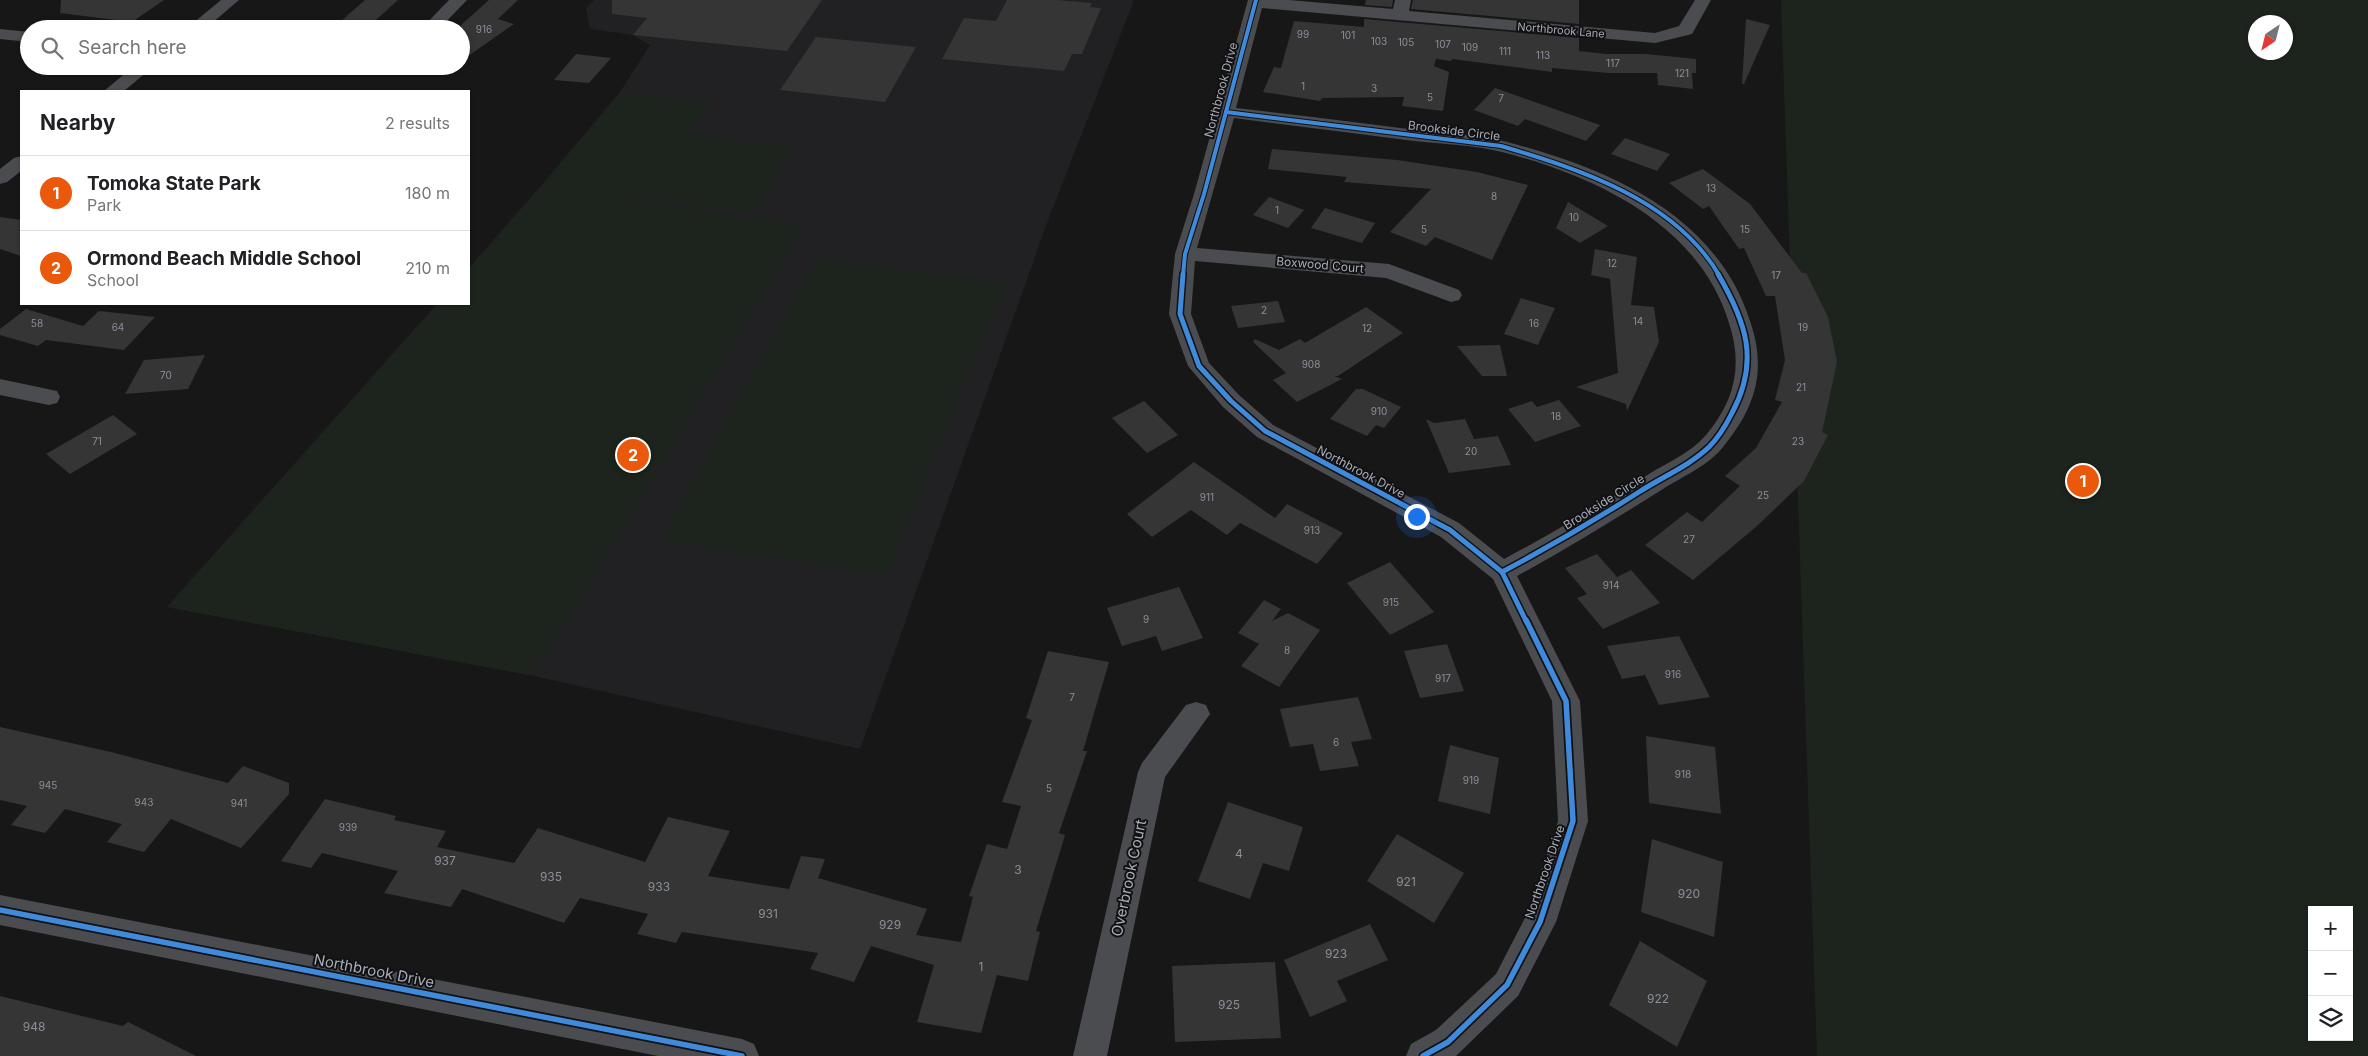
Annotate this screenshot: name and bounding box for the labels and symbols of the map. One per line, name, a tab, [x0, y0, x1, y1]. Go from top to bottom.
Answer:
north arrow	[2248, 15, 2293, 60]
street label: Northbrook Lane	[1517, 19, 1605, 41]
house number: 916	[476, 23, 492, 35]
house number: 99	[1297, 28, 1309, 40]
house number: 101	[1341, 29, 1355, 41]
house number: 103	[1371, 35, 1387, 47]
house number: 105	[1398, 36, 1414, 48]
house number: 107	[1435, 38, 1451, 50]
street label: Northbrook Drive	[1201, 41, 1240, 139]
house number: 109	[1462, 41, 1478, 53]
house number: 111	[1499, 45, 1511, 57]
house number: 113	[1536, 49, 1550, 61]
house number: 117	[1606, 57, 1620, 69]
house number: 121	[1675, 67, 1689, 79]
house number: 1	[1301, 80, 1305, 92]
house number: 3	[1371, 82, 1377, 94]
house number: 5	[1427, 91, 1433, 103]
house number: 7	[1498, 92, 1504, 104]
street label: Brookside Circle	[1407, 117, 1501, 144]
house number: 13	[1706, 182, 1716, 194]
house number: 8	[1491, 190, 1497, 202]
house number: 1	[1275, 204, 1279, 216]
house number: 10	[1569, 211, 1579, 223]
house number: 5	[1421, 223, 1427, 235]
house number: 15	[1740, 223, 1750, 235]
street label: Boxwood Court	[1276, 253, 1364, 276]
house number: 12	[1607, 257, 1617, 269]
house number: 17	[1771, 269, 1781, 281]
house number: 2	[1261, 304, 1267, 316]
house number: 14	[1633, 315, 1643, 327]
house number: 58	[31, 317, 43, 329]
house number: 16	[1529, 317, 1539, 329]
house number: 64	[112, 321, 124, 333]
house number: 19	[1798, 321, 1808, 333]
house number: 12	[1362, 322, 1372, 334]
house number: 908	[1302, 358, 1320, 370]
house number: 70	[160, 369, 172, 381]
house number: 21	[1796, 381, 1806, 393]
house number: 910	[1371, 405, 1387, 417]
house number: 18	[1551, 410, 1561, 422]
house number: 71	[92, 435, 102, 447]
house number: 23	[1792, 435, 1804, 447]
pin: 2	[617, 436, 649, 474]
street label: Northbrook Drive	[1315, 442, 1408, 501]
house number: 20	[1465, 445, 1477, 457]
pin: 1	[2067, 462, 2099, 500]
street label: Brookside Circle	[1560, 471, 1647, 533]
house number: 25	[1757, 489, 1769, 501]
house number: 911	[1200, 491, 1214, 503]
your location	[1404, 504, 1430, 530]
house number: 913	[1304, 524, 1320, 536]
house number: 27	[1683, 533, 1695, 545]
house number: 914	[1603, 579, 1619, 591]
house number: 915	[1383, 596, 1399, 608]
house number: 9	[1143, 613, 1149, 625]
house number: 8	[1284, 644, 1290, 656]
house number: 916	[1665, 668, 1681, 680]
house number: 917	[1435, 672, 1451, 684]
house number: 7	[1069, 691, 1075, 703]
house number: 6	[1333, 736, 1339, 748]
house number: 918	[1675, 768, 1691, 780]
house number: 919	[1463, 774, 1479, 786]
house number: 945	[39, 779, 57, 791]
house number: 5	[1046, 782, 1052, 794]
house number: 943	[135, 796, 153, 808]
house number: 941	[231, 797, 247, 809]
street label: Overbrook Court	[1107, 818, 1150, 938]
house number: 939	[339, 821, 357, 833]
street label: Northbrook Drive	[1522, 823, 1568, 920]
house number: 4	[1235, 846, 1243, 861]
house number: 937	[434, 853, 456, 868]
house number: 3	[1014, 862, 1022, 877]
house number: 935	[540, 869, 562, 884]
house number: 921	[1396, 874, 1416, 889]
house number: 933	[648, 879, 670, 894]
house number: 920	[1678, 886, 1700, 901]
house number: 931	[758, 906, 778, 921]
house number: 929	[879, 917, 901, 932]
house number: 923	[1325, 946, 1347, 961]
street label: Northbrook Drive	[312, 950, 436, 991]
house number: 1	[979, 959, 983, 974]
house number: 922	[1647, 991, 1669, 1006]
house number: 925	[1218, 997, 1240, 1012]
house number: 948	[23, 1019, 45, 1034]

